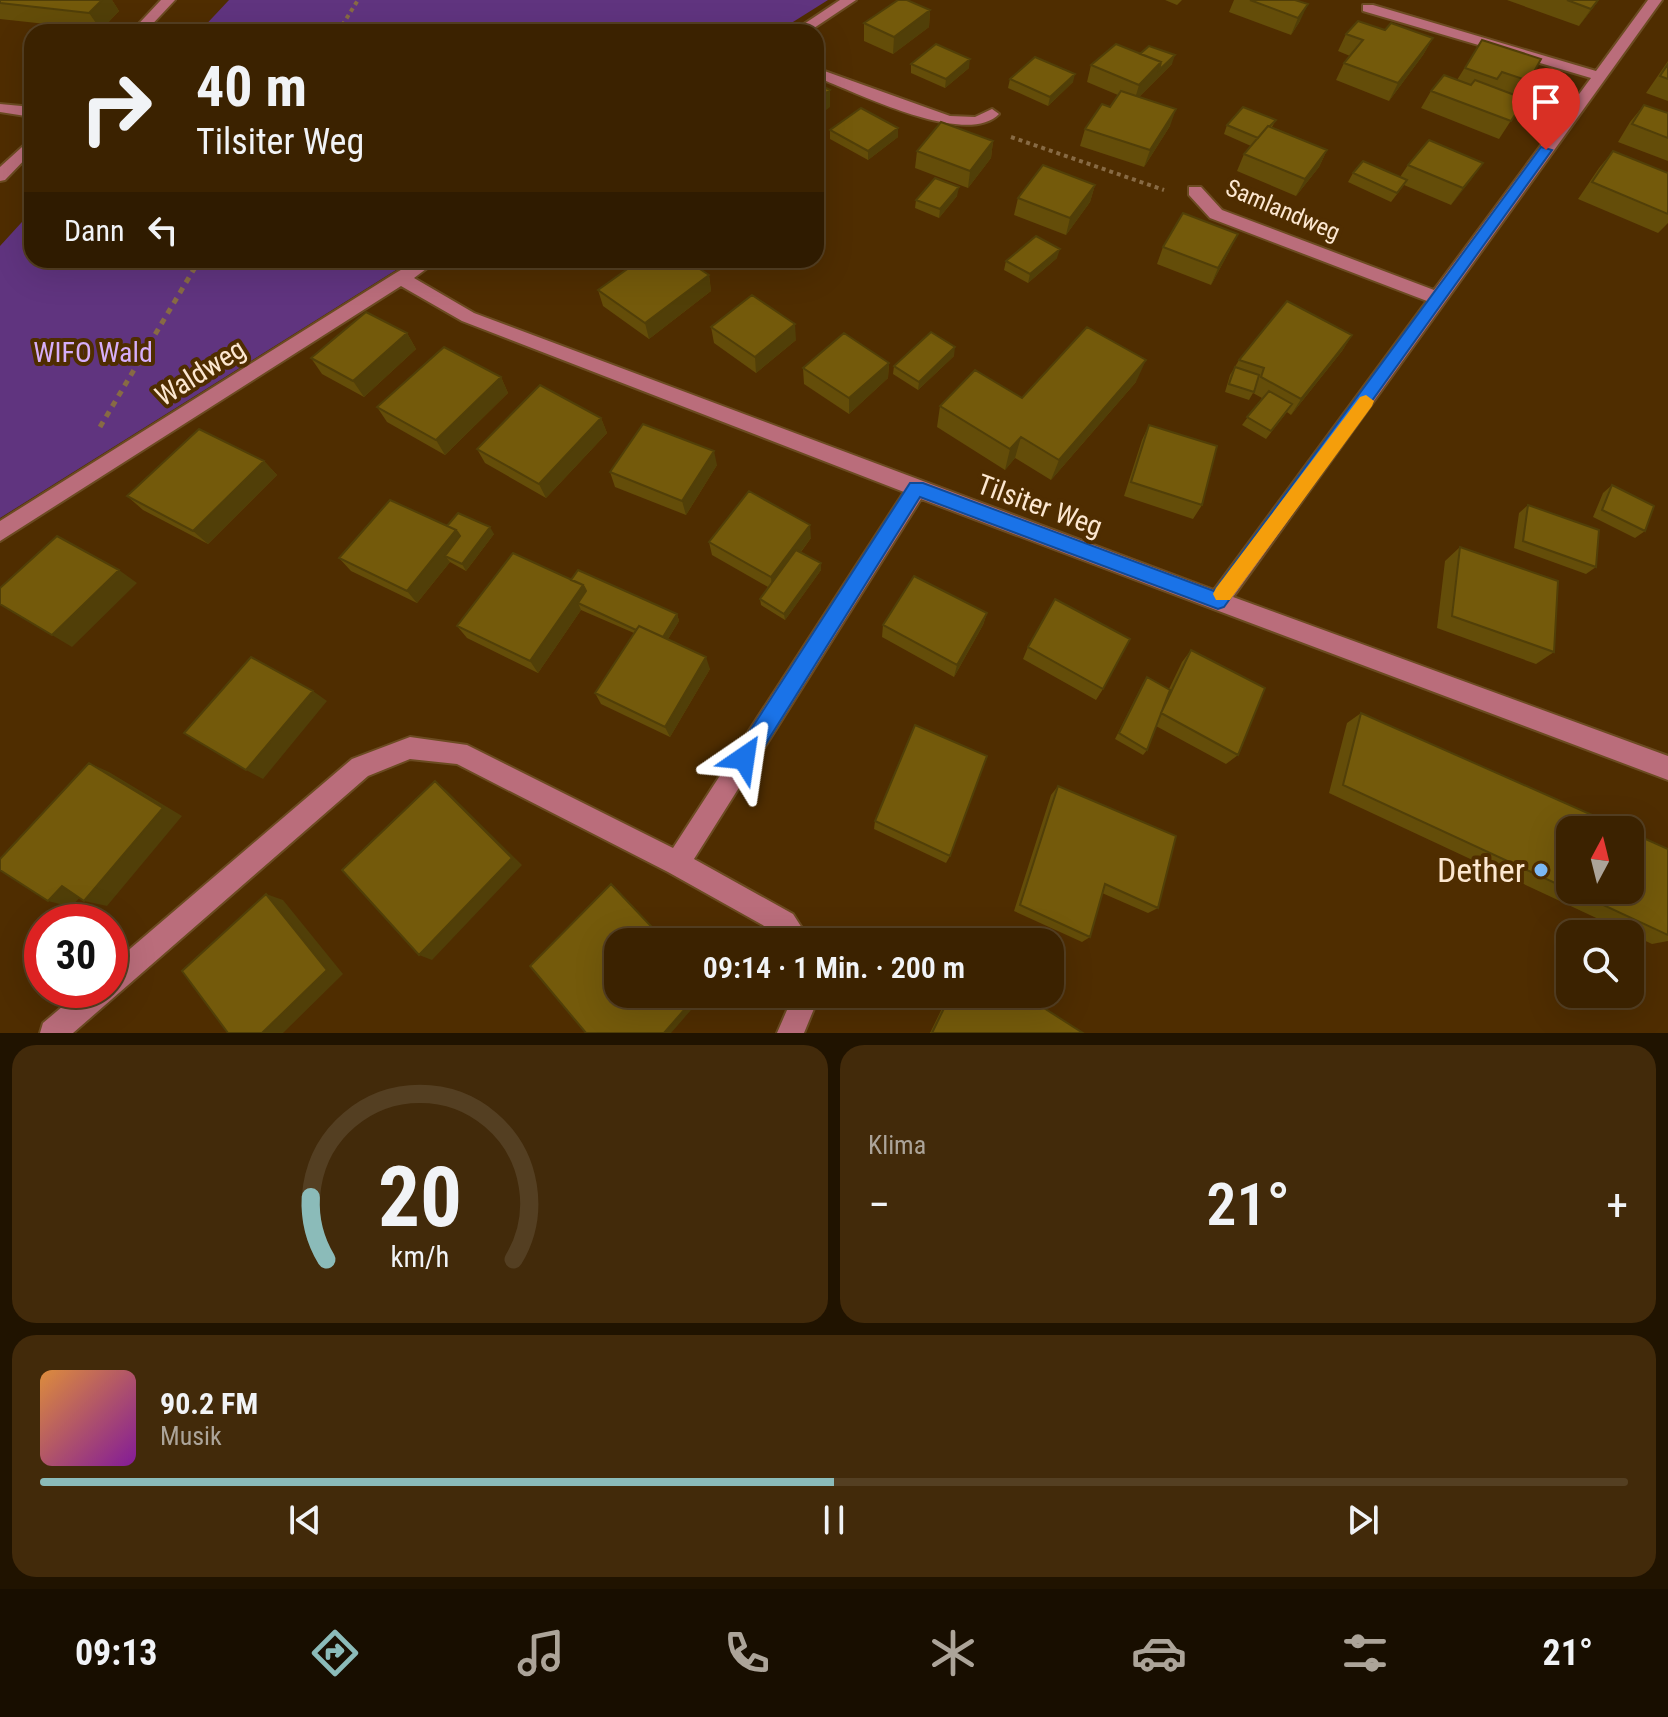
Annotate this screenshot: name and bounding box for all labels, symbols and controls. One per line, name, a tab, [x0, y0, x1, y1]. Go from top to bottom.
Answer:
text: 40 m	[196, 54, 307, 120]
icon: right	[64, 56, 168, 160]
pin	[1512, 68, 1580, 150]
icon: arrive	[1524, 80, 1568, 124]
text: Tilsiter Weg	[196, 121, 364, 163]
street label: Samlandweg	[1222, 173, 1344, 247]
icon: left	[141, 208, 185, 252]
text: Dann	[64, 213, 125, 248]
street label: Waldweg	[149, 332, 251, 413]
park label: WIFO Wald	[33, 336, 153, 369]
street label: Tilsiter Weg	[973, 468, 1107, 543]
position arrow	[702, 716, 786, 800]
north arrow	[1556, 816, 1644, 904]
map controls	[1556, 816, 1644, 1008]
place label: Dether	[1437, 850, 1525, 890]
marker: Dether	[1532, 861, 1550, 879]
speed limit sign: 30	[24, 904, 128, 1008]
button: search	[1556, 920, 1644, 1008]
text: 09:14 · 1 Min. · 200 m	[703, 950, 965, 985]
text: Klima	[868, 1130, 926, 1160]
text: 20	[378, 1149, 462, 1246]
text: 21°	[1206, 1169, 1290, 1240]
text: −	[868, 1179, 890, 1231]
text: +	[1606, 1179, 1628, 1231]
text: km/h	[391, 1240, 449, 1274]
text: 90.2 FM	[160, 1386, 258, 1421]
text: Musik	[160, 1421, 222, 1451]
icon: previous	[283, 1498, 327, 1542]
icon: pause	[812, 1498, 856, 1542]
icon: next	[1341, 1498, 1385, 1542]
icon: directions	[307, 1625, 363, 1681]
icon: music	[513, 1625, 569, 1681]
icon: phone	[719, 1625, 775, 1681]
icon: climate	[925, 1625, 981, 1681]
icon: car	[1131, 1625, 1187, 1681]
icon: filters	[1337, 1625, 1393, 1681]
text: 09:13	[75, 1632, 158, 1674]
text: 21°	[1543, 1632, 1593, 1674]

